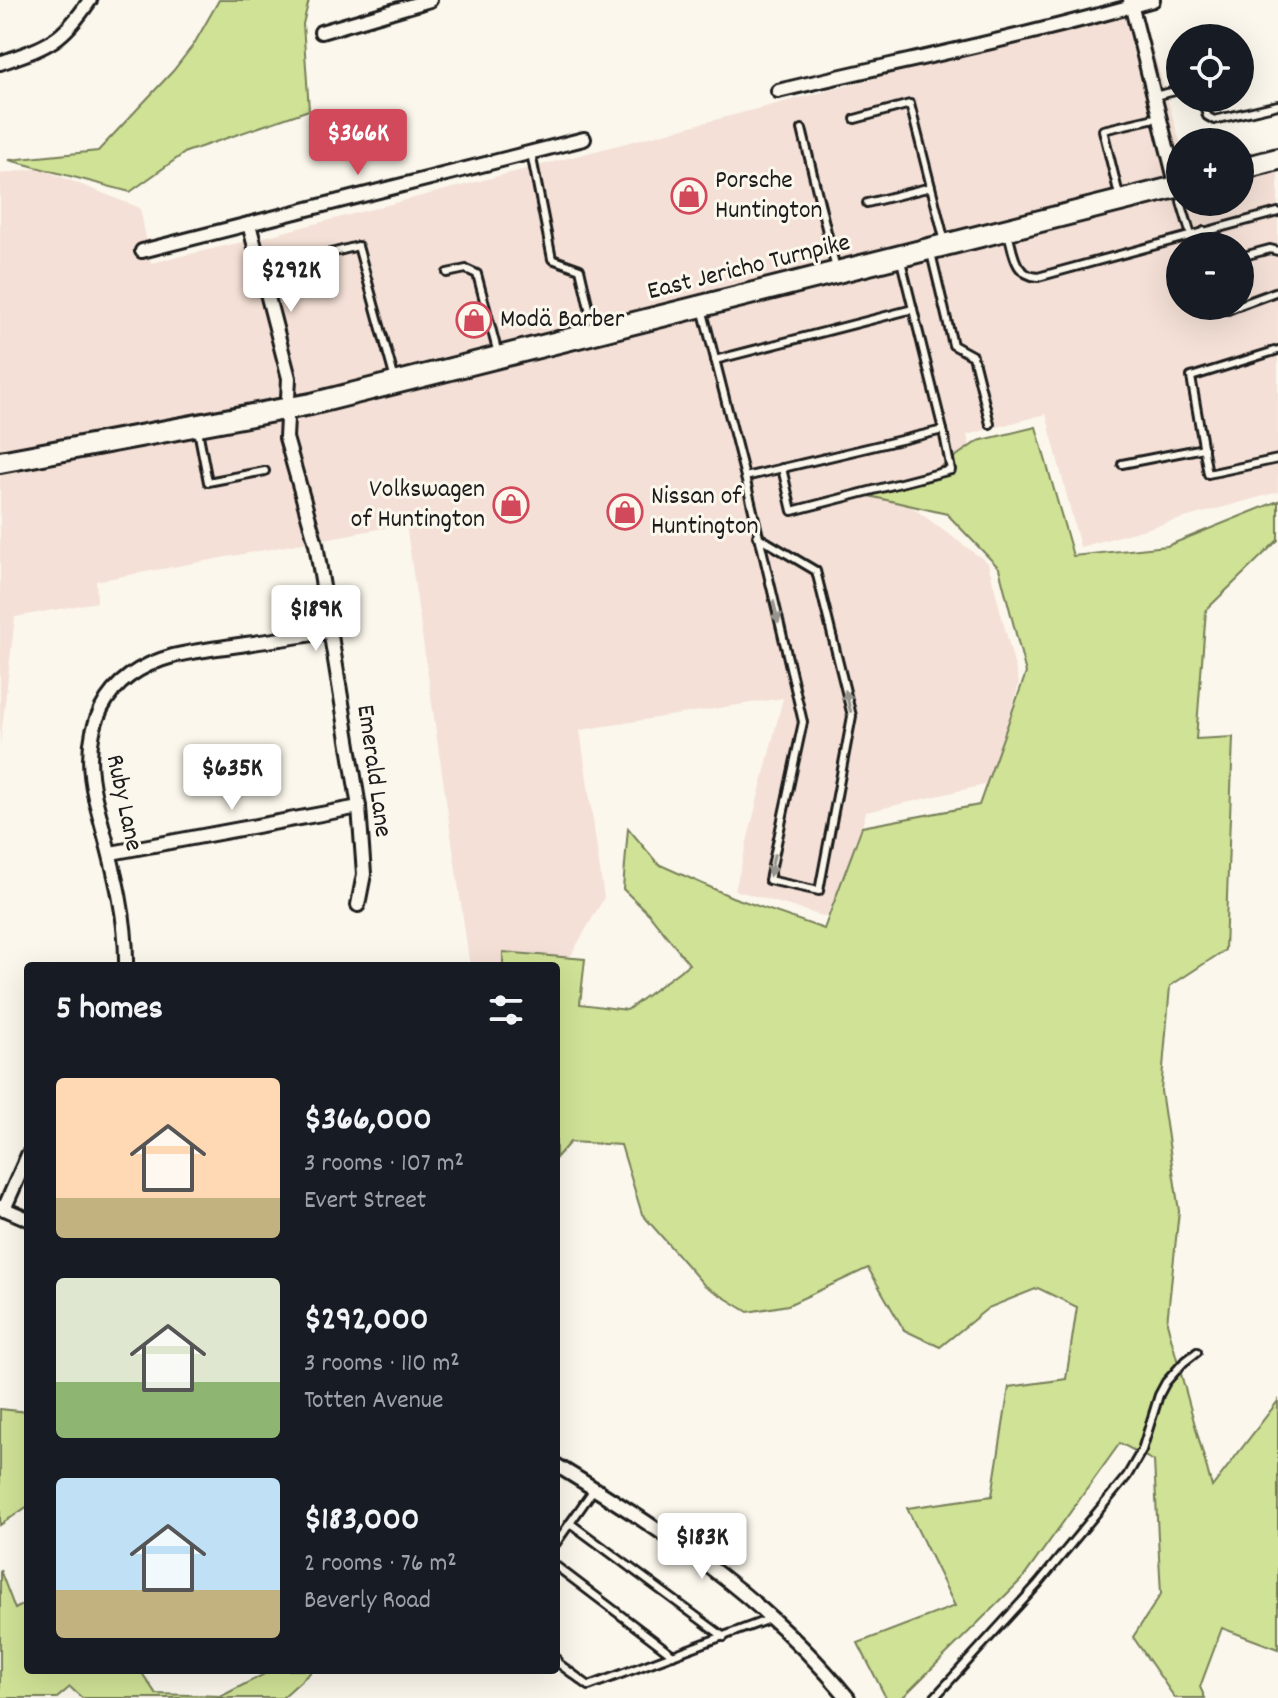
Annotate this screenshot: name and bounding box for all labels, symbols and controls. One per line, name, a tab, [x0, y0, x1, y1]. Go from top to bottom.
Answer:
map controls	[1166, 24, 1254, 320]
button: locate	[1166, 24, 1254, 112]
pin: $366K	[302, 109, 414, 177]
text: $366K	[327, 116, 389, 153]
button: +	[1166, 128, 1254, 216]
place label: Porsche Huntington	[715, 163, 822, 230]
shop icon: Porsche Huntington	[670, 177, 708, 215]
street label: East Jericho Turnpike	[644, 225, 854, 311]
button: −	[1166, 232, 1254, 320]
pin: $292K	[235, 246, 347, 314]
text: $292K	[261, 253, 321, 290]
shop icon: Modä Barber	[455, 301, 493, 339]
place label: Modä Barber	[500, 302, 625, 339]
place label: Volkswagen of Huntington	[351, 472, 485, 539]
place label: Nissan of Huntington	[651, 479, 758, 546]
shop icon: Volkswagen of Huntington	[492, 486, 530, 524]
shop icon: Nissan of Huntington	[606, 493, 644, 531]
pin: $189K	[260, 585, 372, 653]
text: $189K	[289, 592, 343, 629]
one-way arrow	[770, 599, 782, 624]
one-way arrow	[842, 688, 854, 713]
street label: Emerald Lane	[345, 702, 401, 840]
pin: $635K	[176, 744, 288, 812]
street label: Ruby Lane	[95, 751, 151, 855]
text: $635K	[201, 751, 263, 788]
one-way arrow	[765, 853, 778, 878]
text: 5 homes	[56, 986, 163, 1035]
icon: filters	[484, 988, 528, 1032]
text: $366,000	[304, 1097, 432, 1146]
icon: home	[120, 1110, 216, 1206]
text: 3 rooms · 107 m²	[304, 1146, 464, 1183]
text: Evert Street	[304, 1183, 426, 1220]
text: $292,000	[304, 1297, 429, 1346]
icon: home	[120, 1310, 216, 1406]
text: 3 rooms · 110 m²	[304, 1346, 460, 1383]
text: Totten Avenue	[304, 1383, 443, 1420]
text: $183,000	[304, 1497, 419, 1546]
icon: home	[120, 1510, 216, 1606]
pin: $183K	[646, 1513, 758, 1581]
text: $183K	[676, 1520, 728, 1557]
text: 2 rooms · 76 m²	[304, 1546, 457, 1583]
text: Beverly Road	[304, 1583, 431, 1620]

